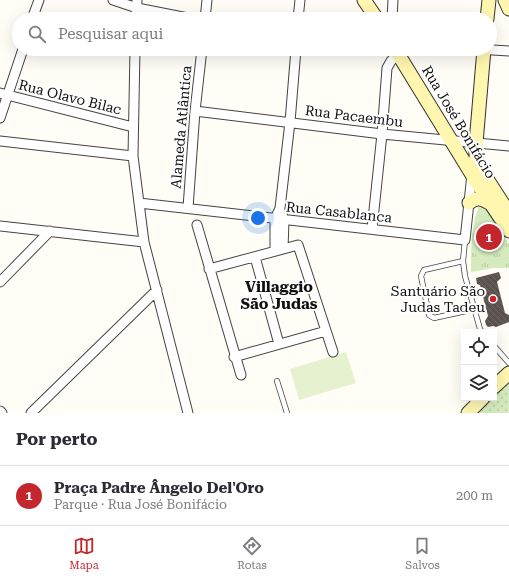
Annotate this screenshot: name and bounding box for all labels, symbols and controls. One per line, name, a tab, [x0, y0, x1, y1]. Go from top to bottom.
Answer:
search box	[12, 12, 497, 56]
icon: search	[26, 23, 48, 45]
text: Pesquisar aqui	[58, 25, 163, 43]
street label: Rua José Bonifácio	[419, 63, 499, 181]
street label: Alameda Atlântica	[168, 64, 194, 189]
street label: Rua Olavo Bilac	[17, 76, 123, 118]
street label: Rua Pacaembu	[304, 102, 404, 130]
street label: Rua Casablanca	[285, 198, 393, 226]
your location	[248, 208, 268, 228]
pin: 1	[476, 222, 502, 252]
district label: Villaggio São Judas	[240, 278, 318, 313]
place label: Santuário São Judas Tadeu	[391, 283, 485, 315]
marker: Santuário São Judas Tadeu	[488, 294, 498, 304]
map controls	[461, 329, 497, 401]
button: locate	[461, 329, 497, 365]
button: layers	[461, 365, 497, 401]
text: Por perto	[16, 429, 97, 449]
text: Praça Padre Ângelo Del'Oro	[54, 479, 264, 497]
text: 1	[25, 488, 33, 503]
text: 200 m	[456, 488, 493, 503]
text: Parque · Rua José Bonifácio	[54, 497, 227, 512]
tab: Mapa	[69, 535, 99, 572]
tab: Rotas	[237, 535, 267, 572]
tab: Salvos	[405, 535, 440, 572]

